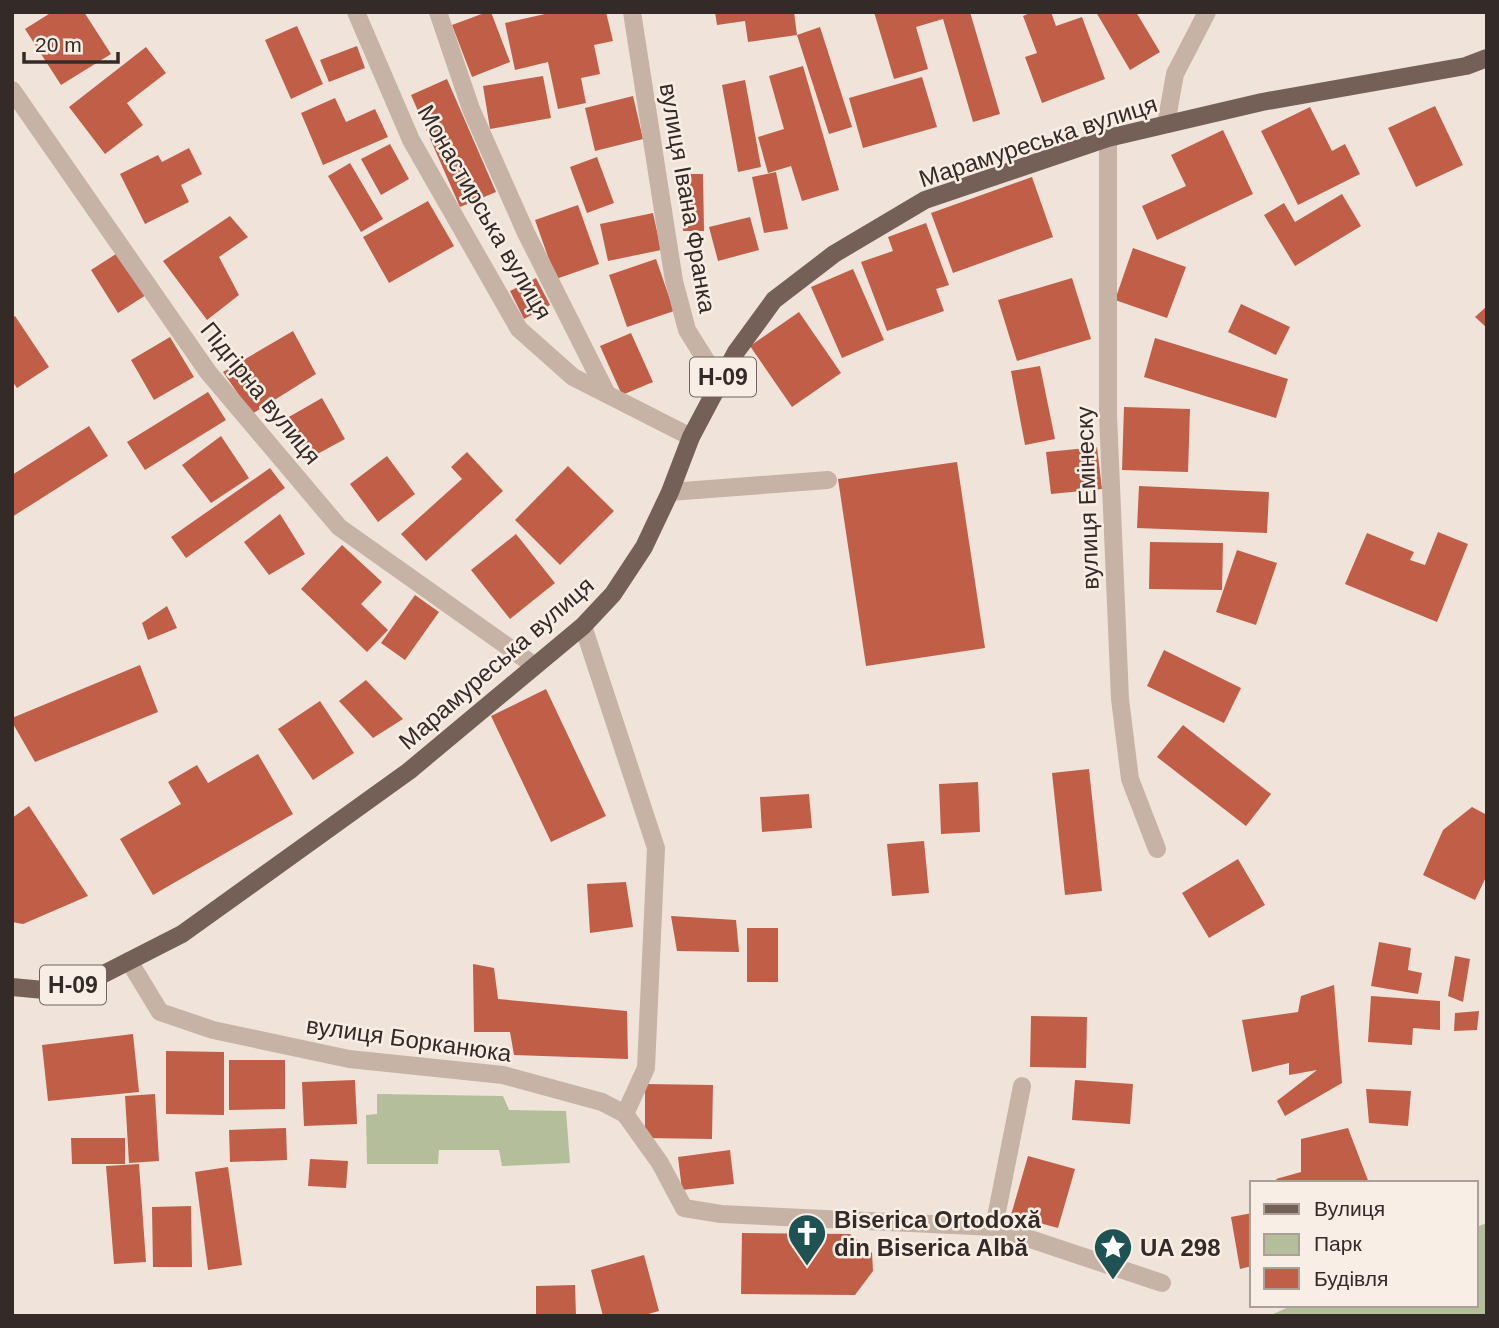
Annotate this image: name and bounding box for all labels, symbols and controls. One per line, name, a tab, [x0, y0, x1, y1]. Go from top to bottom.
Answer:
scale bar	[24, 21, 119, 65]
text: 20 m	[35, 33, 82, 56]
street label: вулиця Івана Франка	[654, 81, 722, 316]
street label: Марамуреська вулиця	[915, 90, 1161, 192]
street label: Монастирська вулиця	[412, 100, 558, 324]
street label: Підгірна вулиця	[195, 316, 327, 470]
road number: Н-09	[690, 358, 756, 396]
street label: вулиця Емінеску	[1070, 406, 1104, 590]
street label: Марамуреська вулиця	[393, 571, 599, 755]
road number: Н-09	[40, 966, 106, 1004]
street label: вулиця Борканюка	[305, 1011, 514, 1067]
legend	[1250, 1181, 1478, 1307]
text: Вулиця	[1314, 1197, 1385, 1220]
place label: Biserica Ortodoxă din Biserica Albă	[834, 1206, 1041, 1261]
church icon: Biserica Ortodoxă din Biserica Albă	[786, 1212, 828, 1267]
place icon: UA 298	[1092, 1226, 1134, 1281]
text: Парк	[1314, 1232, 1362, 1255]
place label: UA 298	[1140, 1234, 1220, 1261]
text: Будівля	[1314, 1267, 1388, 1290]

